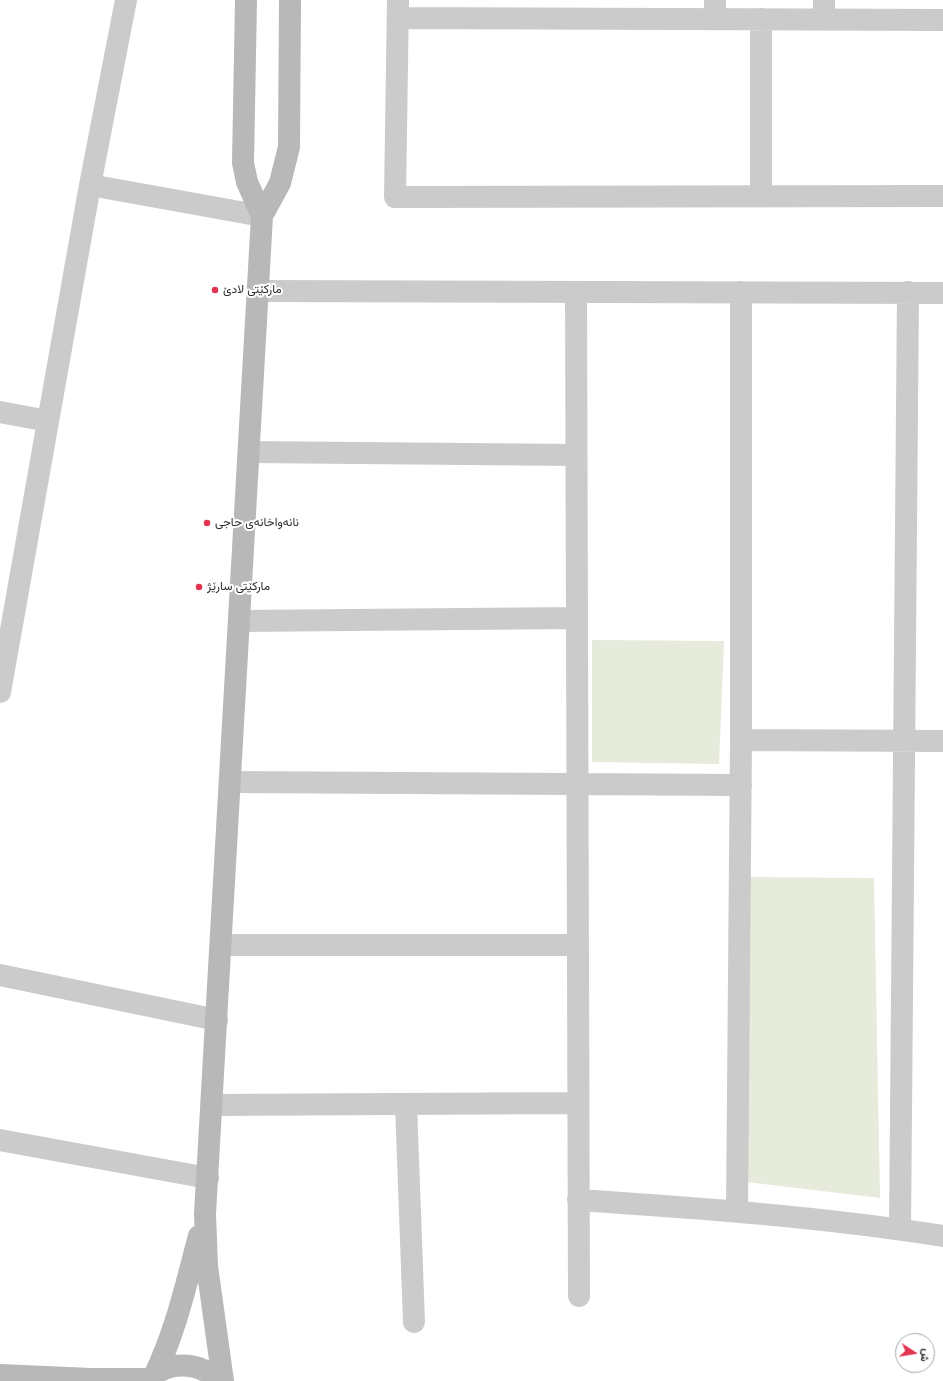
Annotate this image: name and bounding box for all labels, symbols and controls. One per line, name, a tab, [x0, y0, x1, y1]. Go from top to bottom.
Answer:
place label: ماركێتی لادێ	[223, 283, 282, 297]
marker: ماركێتی لادێ	[210, 285, 220, 295]
place label: نانەواخانەی حاجی	[215, 516, 299, 530]
marker: نانەواخانەی حاجی	[202, 518, 212, 528]
place label: مارکێتی سارێژ	[207, 580, 270, 594]
marker: مارکێتی سارێژ	[194, 582, 204, 592]
north arrow	[895, 1333, 935, 1373]
text: ش	[919, 1348, 933, 1363]

